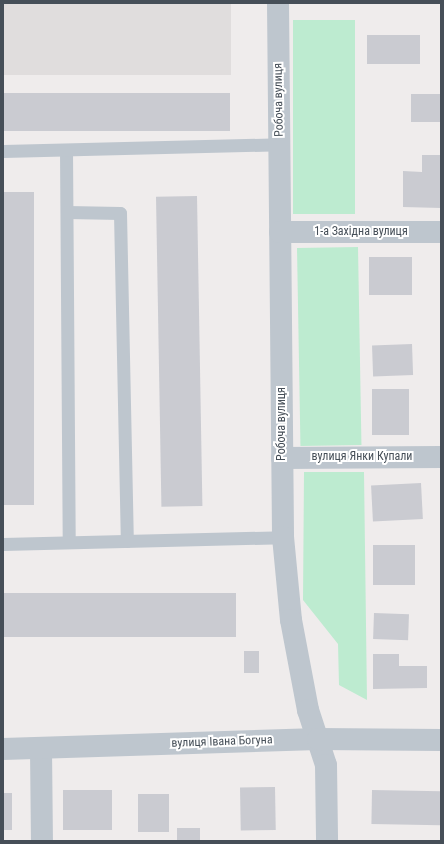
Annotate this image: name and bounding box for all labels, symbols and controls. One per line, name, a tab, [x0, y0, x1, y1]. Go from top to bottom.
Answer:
street label: Робоча вулиця	[271, 63, 287, 137]
street label: 1-а Західна вулиця	[314, 225, 408, 239]
street label: Робоча вулиця	[275, 387, 289, 461]
street label: вулиця Янки Купали	[312, 450, 412, 464]
street label: вулиця Івана Богуна	[171, 733, 273, 751]

